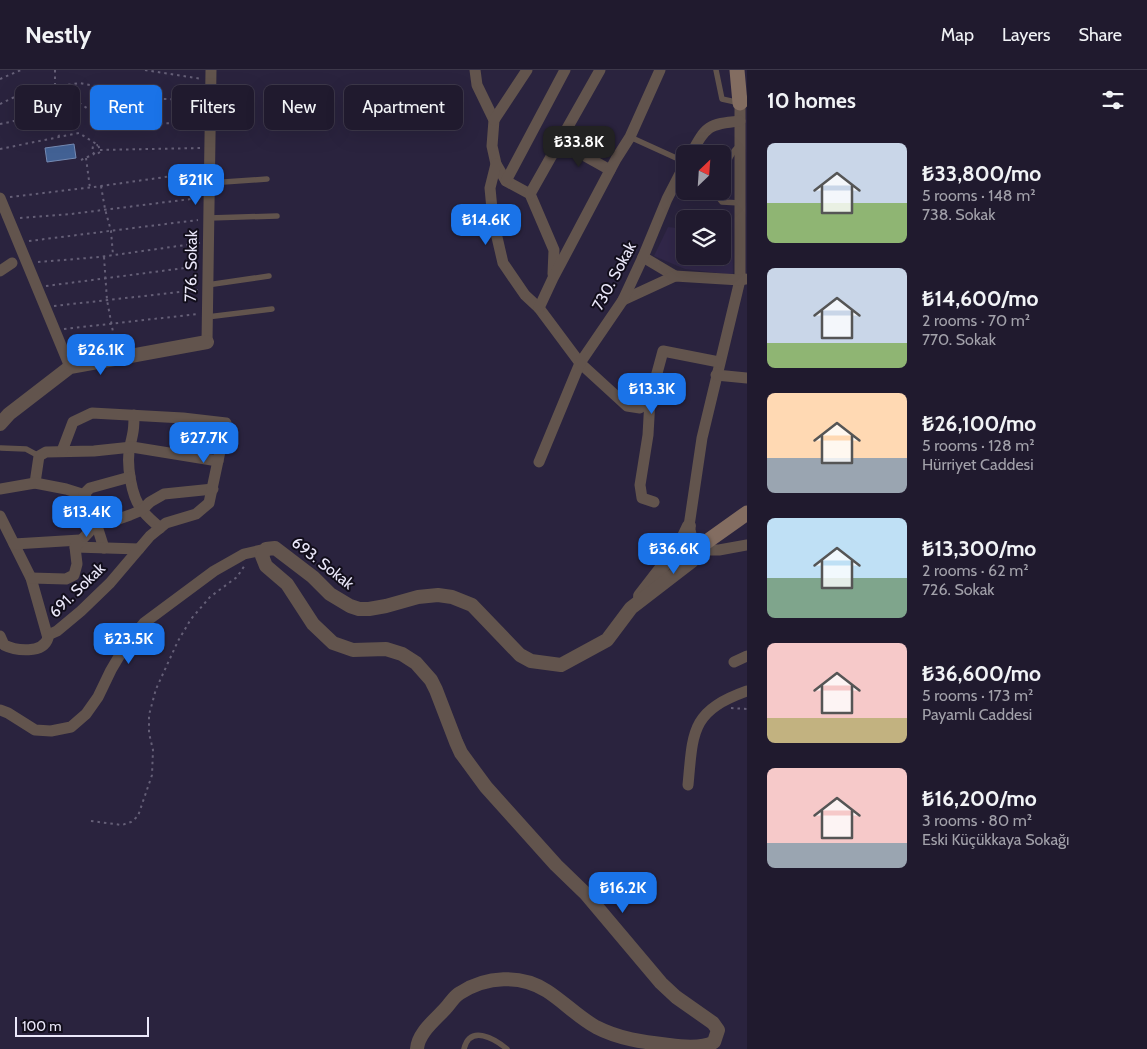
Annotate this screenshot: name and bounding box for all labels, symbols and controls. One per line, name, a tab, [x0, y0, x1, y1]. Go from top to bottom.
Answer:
text: Nestly	[25, 20, 91, 49]
text: Map	[941, 24, 974, 46]
text: Layers	[1002, 24, 1051, 46]
text: Share	[1079, 24, 1122, 46]
chip: Buy	[15, 85, 80, 130]
chip: Rent	[90, 85, 162, 130]
chip: Filters	[172, 85, 254, 130]
chip: New	[264, 85, 334, 130]
chip: Apartment	[344, 85, 463, 130]
icon: filters	[1099, 86, 1127, 114]
text: 10 homes	[767, 88, 856, 113]
pin: ₺33.8K	[538, 126, 620, 168]
text: ₺33.8K	[554, 132, 604, 151]
north arrow	[676, 145, 731, 200]
map controls	[676, 145, 731, 265]
text: ₺33,800/mo	[922, 161, 1041, 186]
icon: home	[807, 163, 867, 223]
pin: ₺21K	[166, 164, 226, 206]
text: ₺21K	[179, 170, 213, 189]
text: 5 rooms · 148 m²	[922, 186, 1035, 205]
pin: ₺14.6K	[445, 204, 527, 246]
text: 738. Sokak	[922, 205, 995, 224]
text: ₺14.6K	[462, 210, 510, 229]
button: layers	[676, 210, 731, 265]
street label: 776. Sokak	[181, 229, 201, 302]
street label: 730. Sokak	[588, 238, 640, 313]
text: ₺14,600/mo	[922, 286, 1039, 311]
icon: home	[807, 288, 867, 348]
text: 2 rooms · 70 m²	[922, 311, 1030, 330]
text: 770. Sokak	[922, 330, 996, 349]
pin: ₺26.1K	[60, 334, 142, 376]
text: ₺26.1K	[78, 340, 124, 359]
pin: ₺13.3K	[611, 372, 693, 415]
text: ₺13.3K	[629, 379, 675, 398]
text: ₺26,100/mo	[922, 411, 1036, 436]
icon: home	[807, 413, 867, 473]
pin: ₺27.7K	[163, 422, 245, 464]
text: ₺27.7K	[180, 428, 228, 447]
text: 5 rooms · 128 m²	[922, 436, 1035, 455]
text: Hürriyet Caddesi	[922, 455, 1034, 474]
pin: ₺13.4K	[46, 496, 128, 538]
text: ₺13.4K	[63, 502, 111, 521]
pin: ₺36.6K	[633, 532, 715, 575]
street label: 693. Sokak	[288, 533, 359, 594]
text: ₺13,300/mo	[922, 536, 1036, 561]
icon: home	[807, 538, 867, 598]
text: ₺36.6K	[649, 539, 699, 558]
street label: 691. Sokak	[45, 558, 110, 621]
text: 2 rooms · 62 m²	[922, 561, 1029, 580]
text: 726. Sokak	[922, 580, 995, 599]
pin: ₺23.5K	[88, 622, 170, 665]
text: ₺23.5K	[105, 629, 153, 648]
text: ₺36,600/mo	[922, 661, 1041, 686]
icon: home	[807, 663, 867, 723]
text: 5 rooms · 173 m²	[922, 686, 1033, 705]
text: Payamlı Caddesi	[922, 705, 1032, 724]
text: ₺16,200/mo	[922, 786, 1037, 811]
icon: home	[807, 788, 867, 848]
text: 3 rooms · 80 m²	[922, 811, 1032, 830]
text: Eski Küçükkaya Sokağı	[922, 830, 1069, 849]
pin: ₺16.2K	[582, 872, 664, 914]
text: ₺16.2K	[600, 878, 646, 897]
scale bar	[15, 1014, 149, 1037]
text: 100 m	[22, 1017, 62, 1035]

